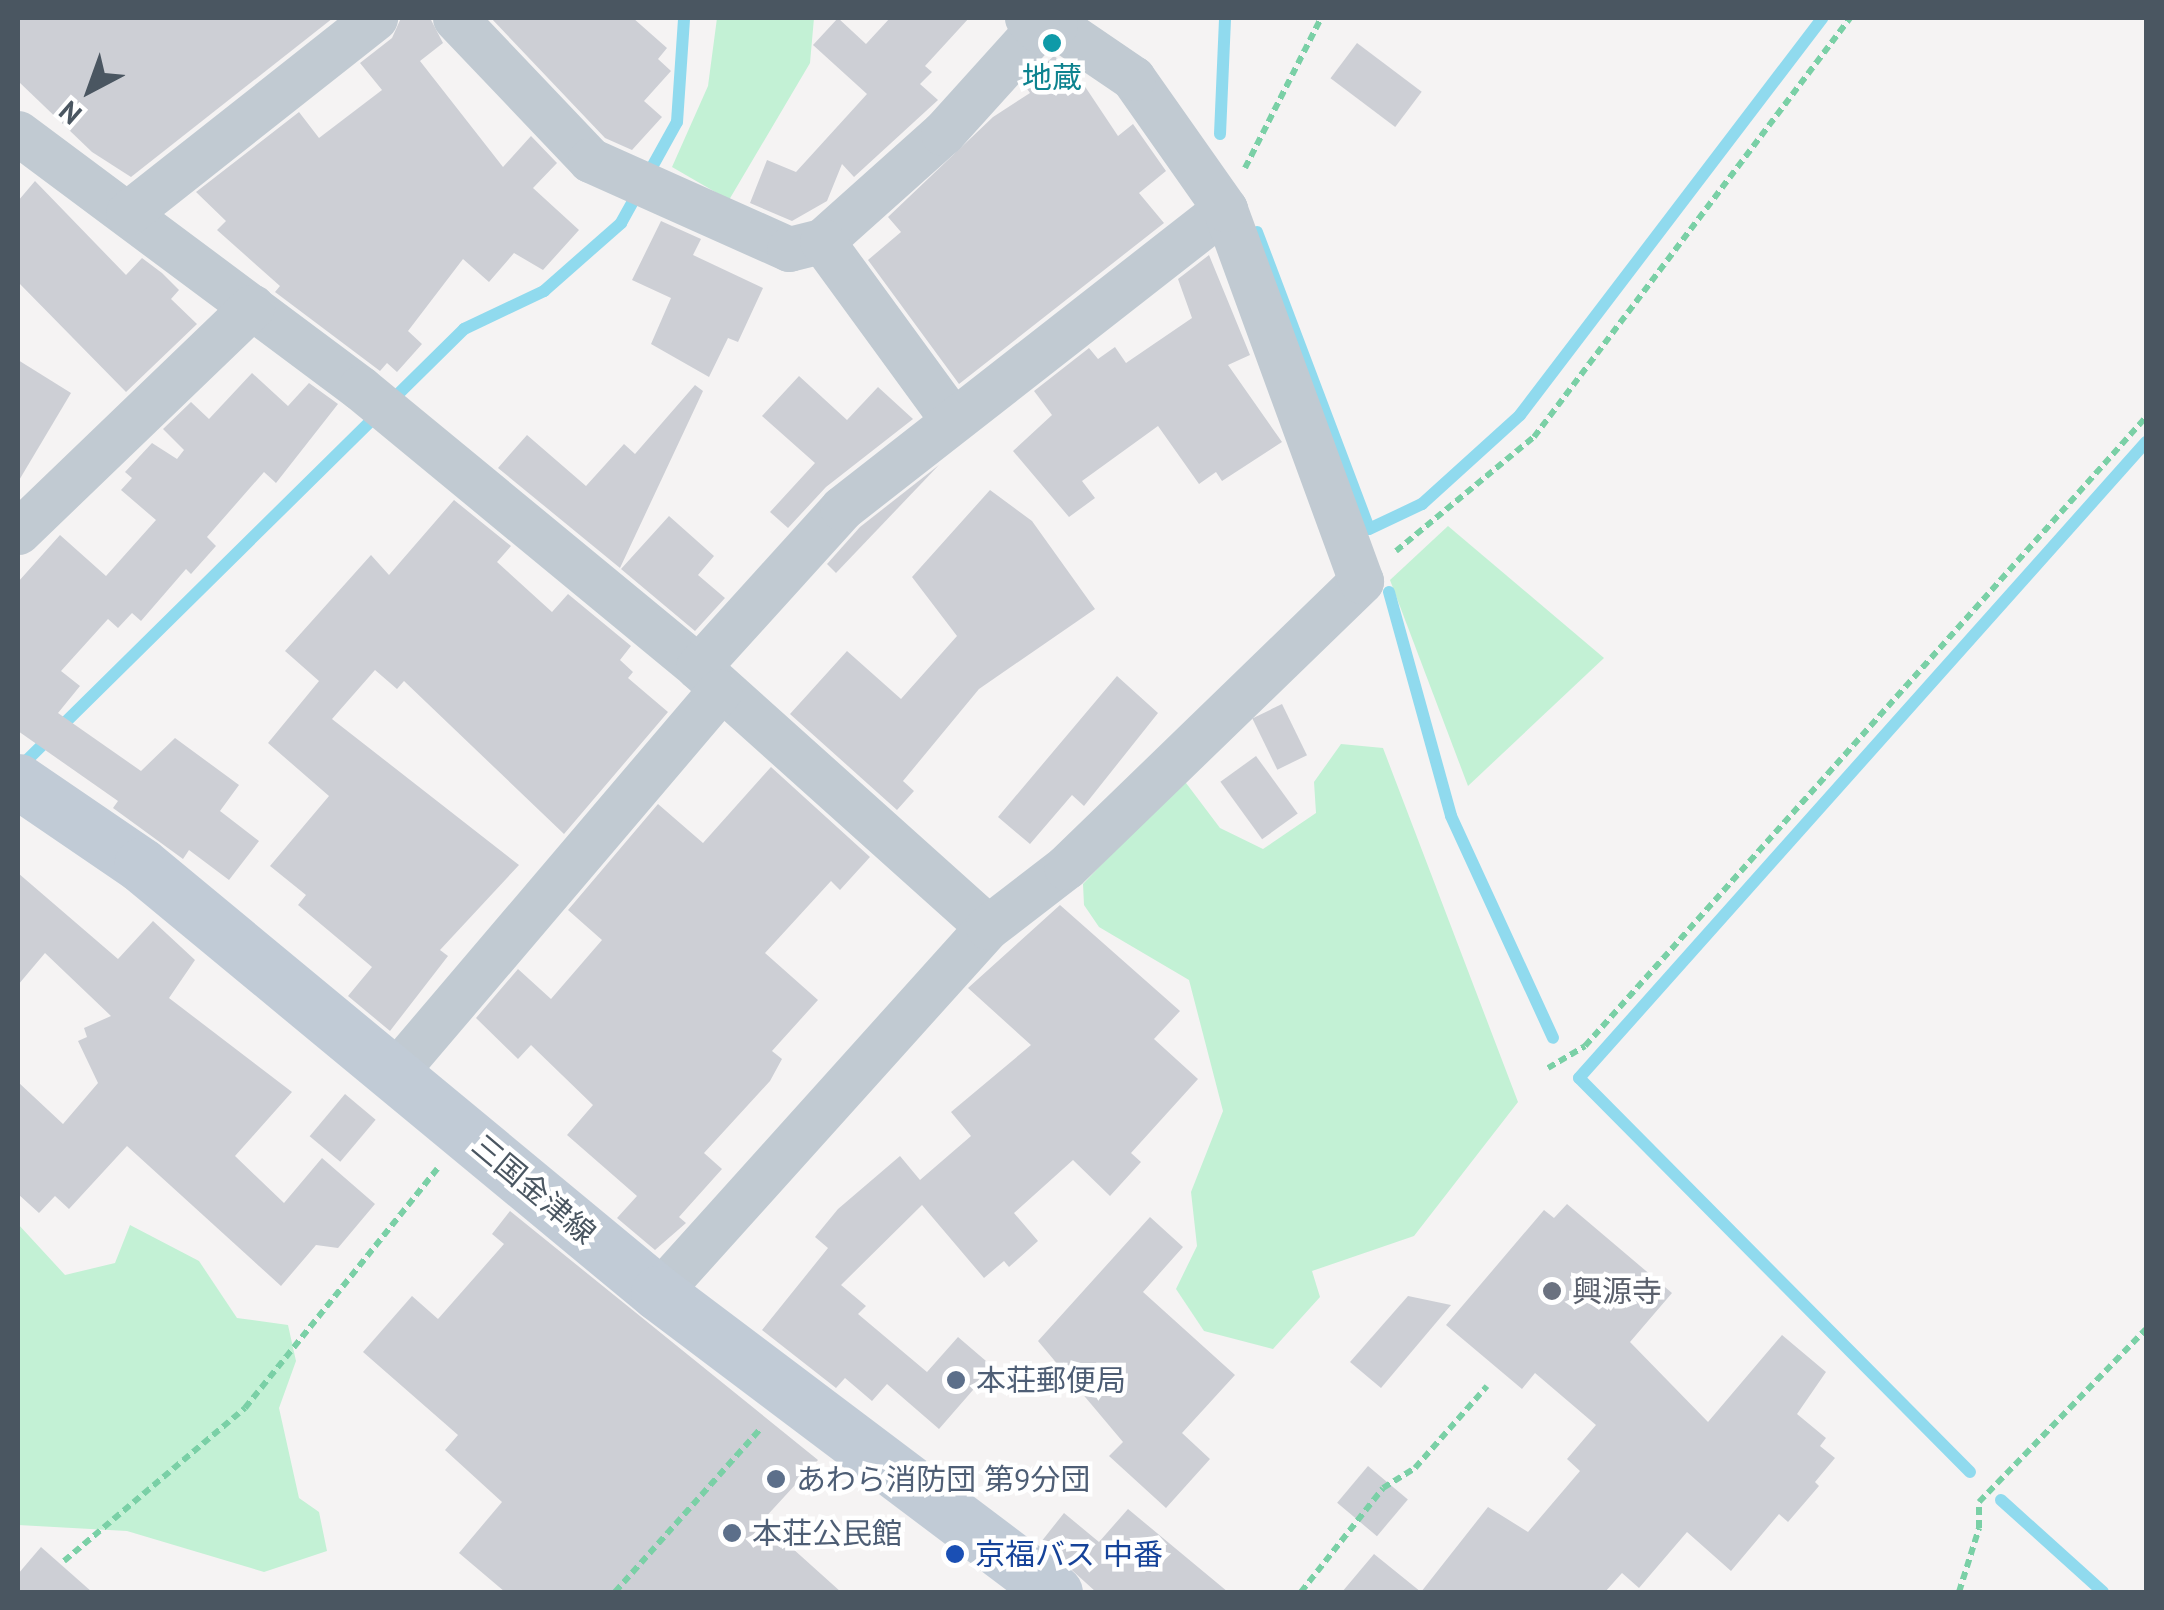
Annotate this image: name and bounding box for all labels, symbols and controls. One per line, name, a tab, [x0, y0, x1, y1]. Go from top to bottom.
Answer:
marker: 地蔵	[1041, 32, 1063, 54]
north arrow	[40, 40, 140, 140]
place label: 地蔵	[1022, 59, 1082, 95]
text: N	[51, 93, 89, 133]
street label: 三国金津線	[465, 1127, 603, 1251]
place label: 興源寺	[1572, 1273, 1662, 1309]
marker: 興源寺	[1541, 1280, 1563, 1302]
place label: 本荘郵便局	[976, 1362, 1126, 1398]
marker: 本荘郵便局	[945, 1369, 967, 1391]
place label: あわら消防団 第9分団	[796, 1461, 1090, 1497]
marker: あわら消防団 第9分団	[765, 1468, 787, 1490]
place label: 本荘公民館	[752, 1515, 902, 1551]
marker: 本荘公民館	[721, 1522, 743, 1544]
place label: 京福バス 中番	[975, 1536, 1163, 1572]
marker: 京福バス 中番	[944, 1543, 966, 1565]

